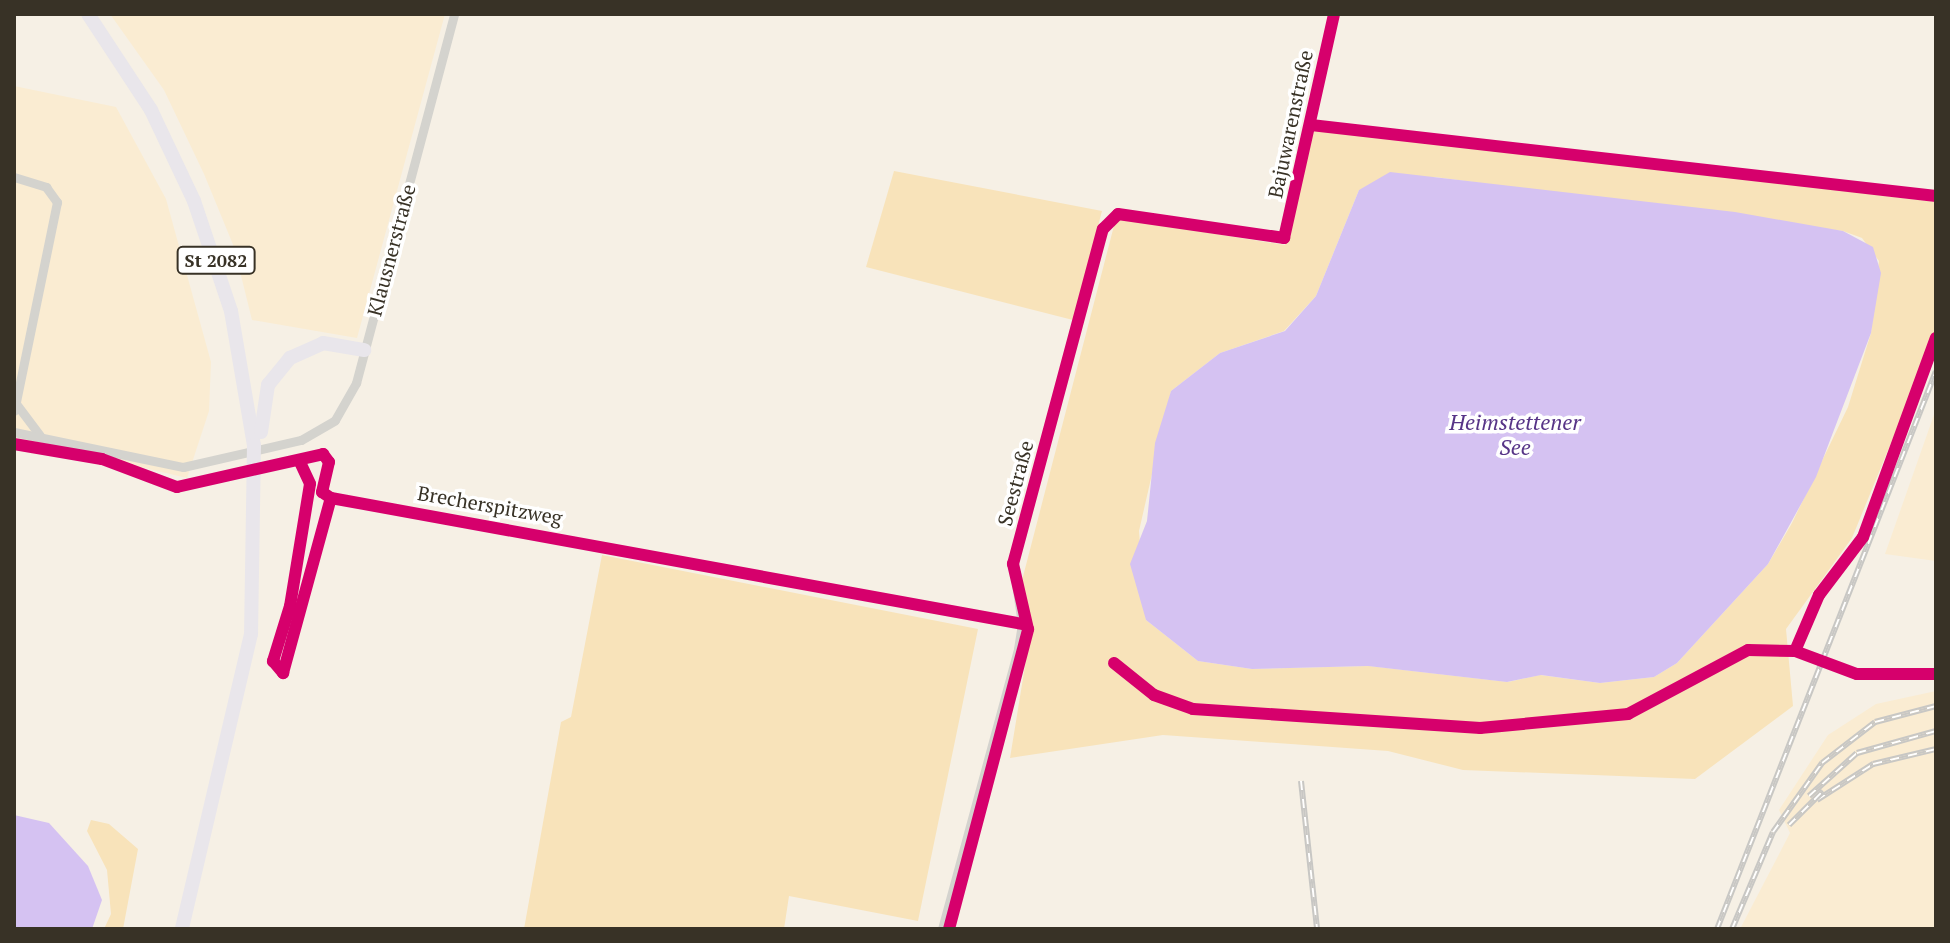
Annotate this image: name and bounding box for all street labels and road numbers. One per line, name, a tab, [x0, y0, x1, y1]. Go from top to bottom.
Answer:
street label: Bajuwarenstraße	[1263, 48, 1317, 200]
street label: Klausnerstraße	[362, 181, 420, 319]
road number: St 2082	[176, 246, 256, 274]
street label: Seestraße	[992, 438, 1038, 528]
street label: Brecherspitzweg	[416, 480, 564, 530]

